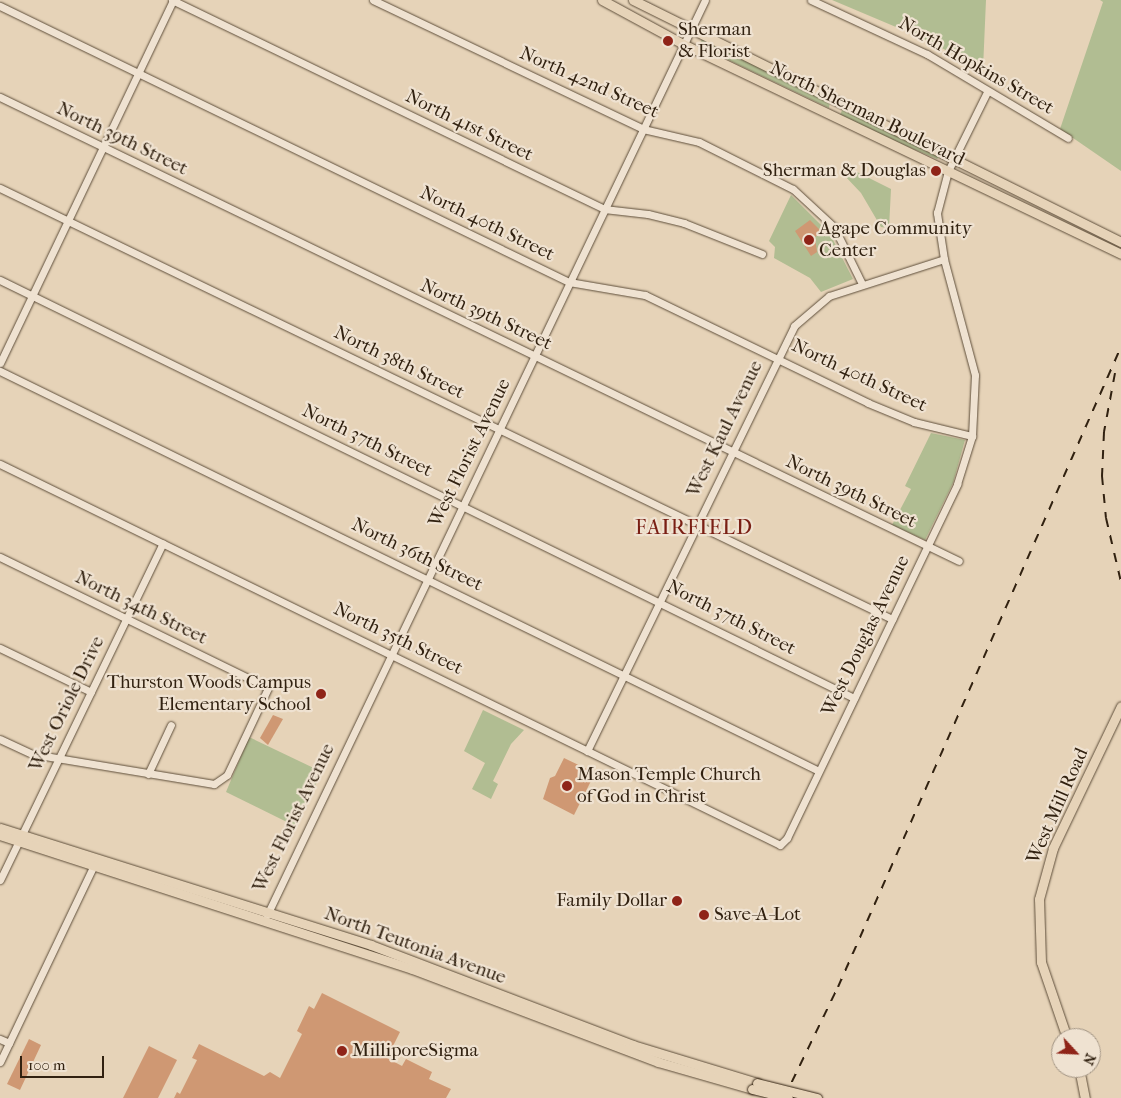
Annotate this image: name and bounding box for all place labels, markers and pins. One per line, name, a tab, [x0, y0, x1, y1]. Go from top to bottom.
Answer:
place label: Sherman & Florist	[678, 19, 751, 63]
marker: Sherman & Florist	[662, 35, 674, 47]
place label: Sherman & Douglas	[763, 160, 926, 182]
marker: Sherman & Douglas	[930, 165, 942, 177]
place label: Agape Community Center	[819, 218, 972, 262]
marker: Agape Community Center	[803, 234, 815, 246]
place label: Thurston Woods Campus Elementary School	[107, 672, 311, 716]
marker: Thurston Woods Campus Elementary School	[315, 688, 327, 700]
place label: Mason Temple Church of God in Christ	[577, 764, 761, 808]
marker: Mason Temple Church of God in Christ	[561, 780, 573, 792]
place label: Family Dollar	[556, 890, 667, 912]
marker: Family Dollar	[671, 895, 683, 907]
place label: Save-A-Lot	[714, 904, 801, 926]
marker: Save-A-Lot	[698, 909, 710, 921]
place label: MilliporeSigma	[352, 1040, 478, 1062]
marker: MilliporeSigma	[336, 1045, 348, 1057]

